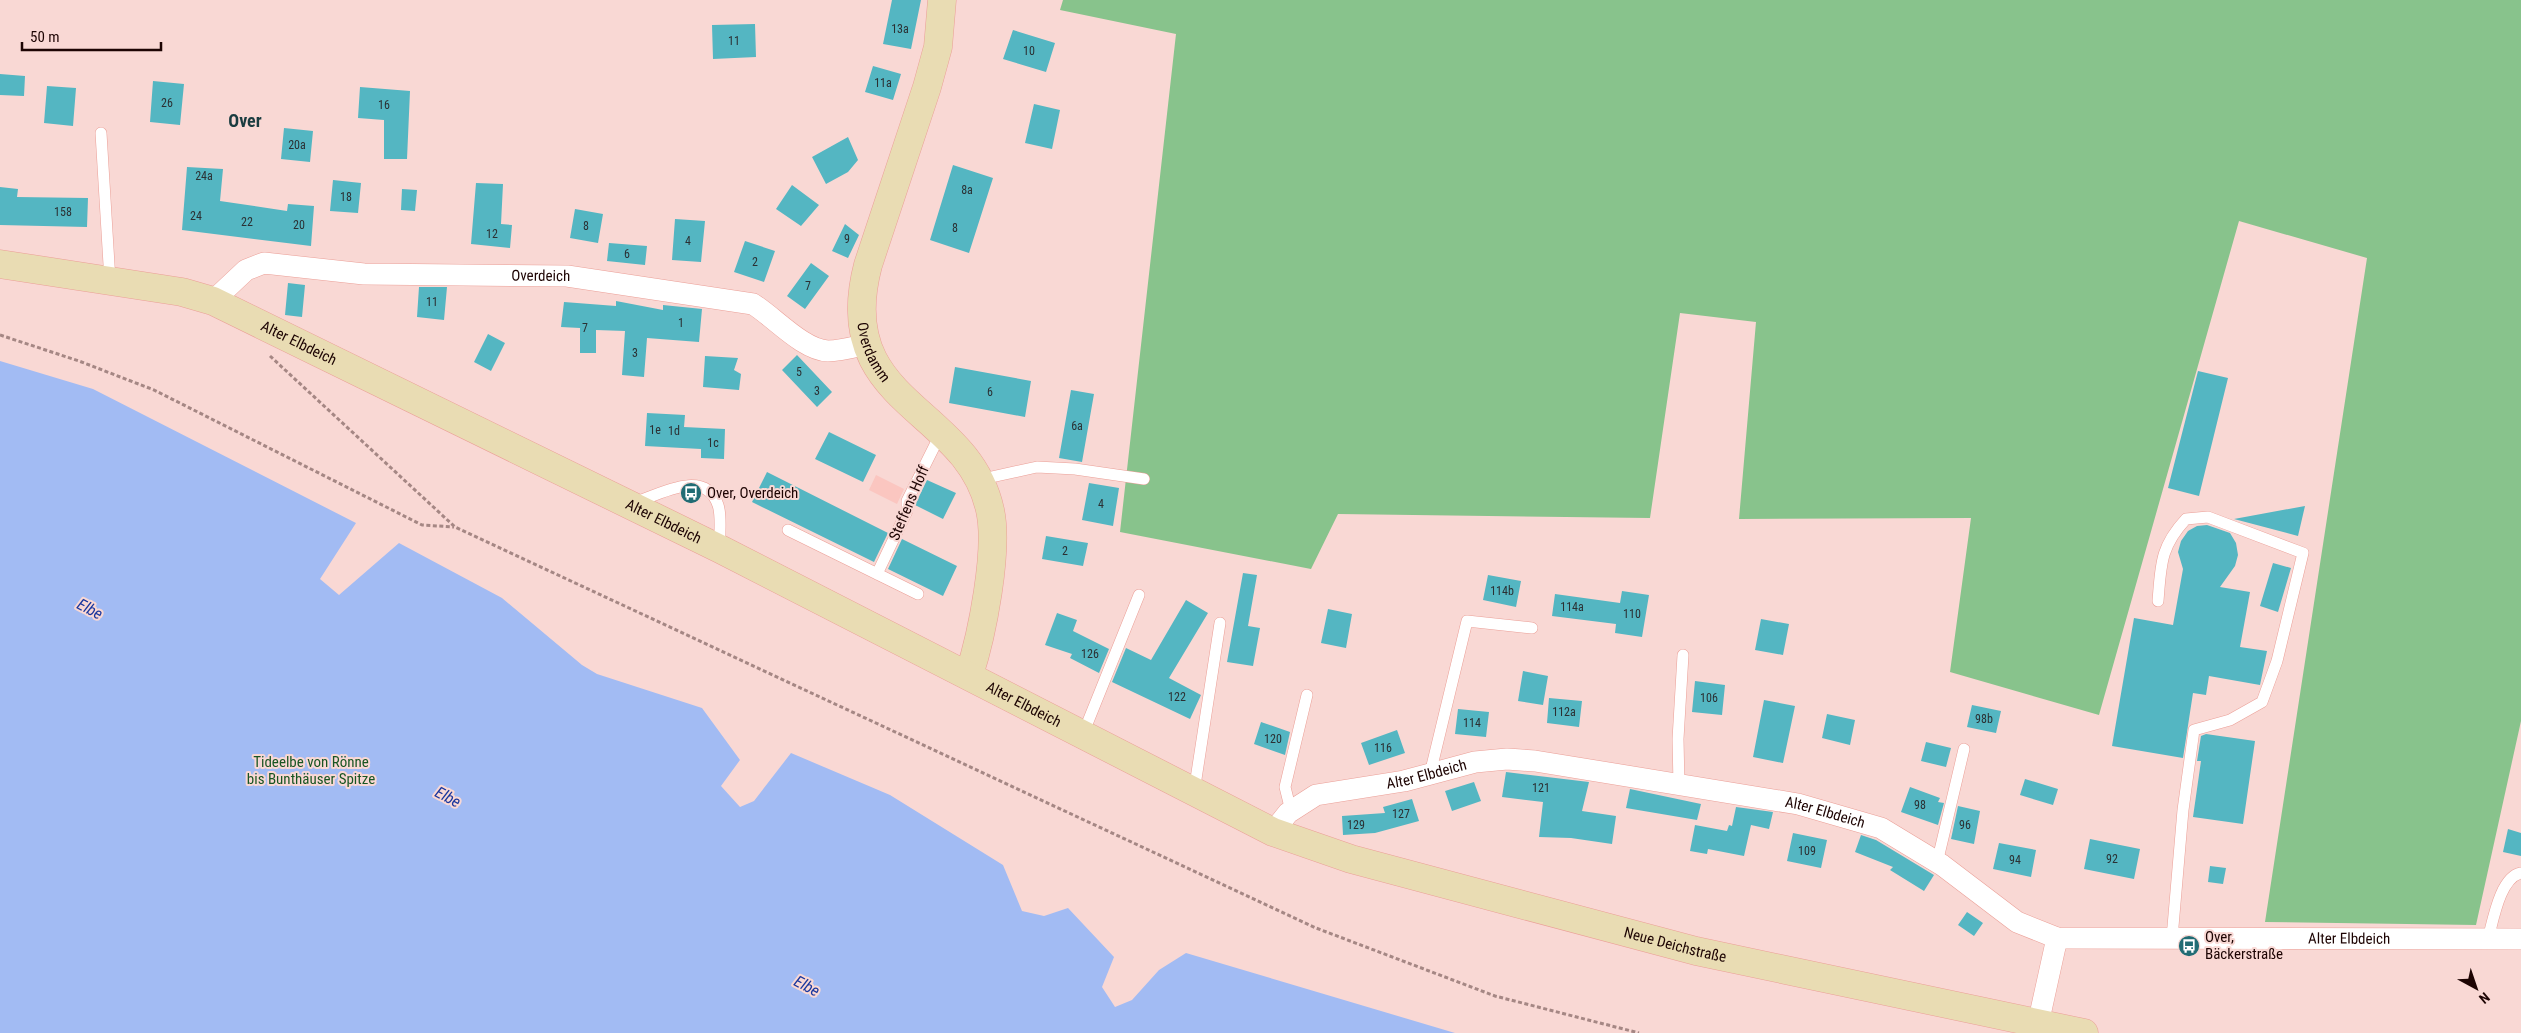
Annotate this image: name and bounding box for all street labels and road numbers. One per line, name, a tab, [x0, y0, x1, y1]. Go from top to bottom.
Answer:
street label: Overdeich	[511, 266, 570, 285]
street label: Alter Elbdeich	[258, 317, 340, 369]
street label: Overdamm	[853, 321, 894, 386]
street label: Steffens Hoff	[885, 463, 933, 543]
street label: Alter Elbdeich	[623, 495, 704, 548]
street label: Alter Elbdeich	[983, 678, 1064, 731]
street label: Alter Elbdeich	[1385, 756, 1469, 793]
street label: Alter Elbdeich	[1784, 793, 1867, 832]
street label: Neue Deichstraße	[1622, 923, 1728, 966]
street label: Alter Elbdeich	[2308, 930, 2390, 948]

